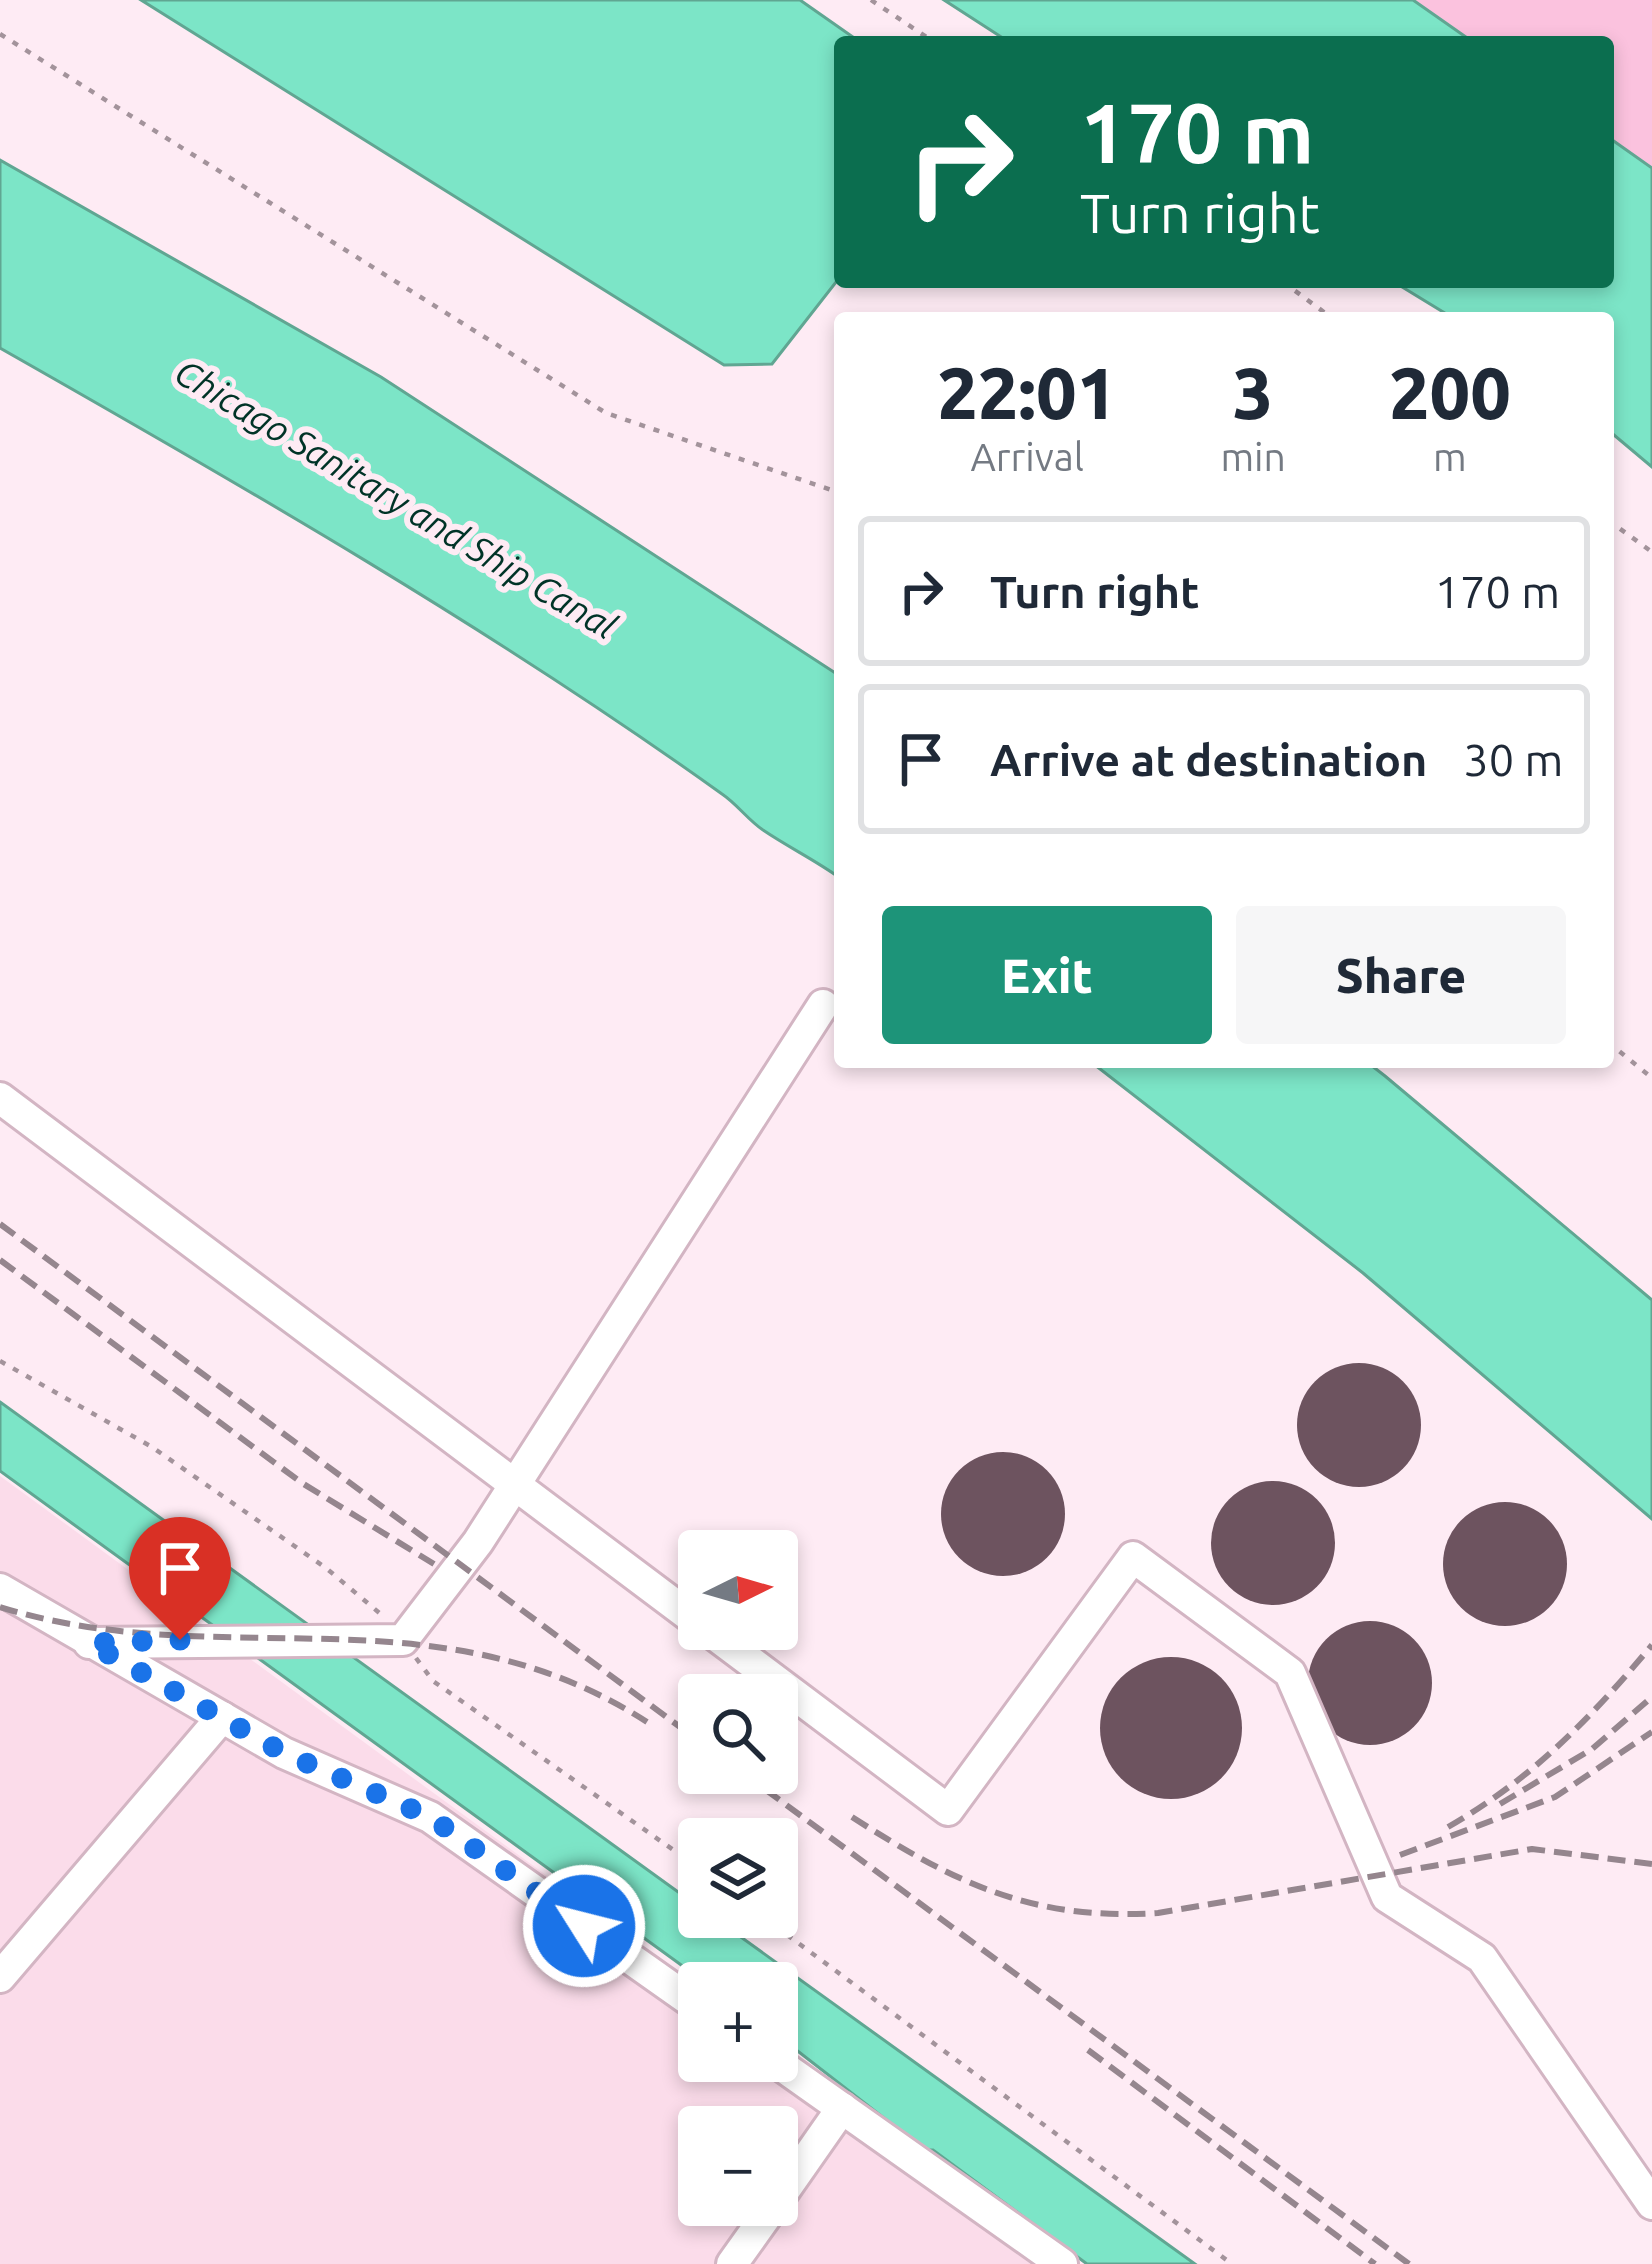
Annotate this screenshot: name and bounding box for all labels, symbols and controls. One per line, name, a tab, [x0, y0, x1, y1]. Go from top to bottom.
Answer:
icon: right	[882, 84, 1038, 240]
text: 170 m	[1080, 85, 1314, 179]
text: Turn right	[1080, 183, 1320, 243]
water label: Chicago Sanitary and Ship Canal	[168, 350, 624, 647]
text: 22:01	[937, 352, 1117, 433]
text: 3	[1233, 352, 1273, 433]
text: 200	[1389, 352, 1511, 433]
text: Arrival	[970, 435, 1084, 478]
text: min	[1220, 435, 1286, 478]
text: m	[1433, 435, 1467, 478]
icon: right	[888, 558, 954, 624]
text: Turn right	[990, 566, 1199, 617]
text: 170 m	[1435, 566, 1560, 617]
icon: arrive	[888, 726, 954, 792]
text: Arrive at destination	[990, 734, 1427, 785]
text: 30 m	[1463, 734, 1563, 785]
button: Exit	[882, 906, 1212, 1044]
button: Share	[1236, 906, 1566, 1044]
pin	[129, 1517, 231, 1640]
north arrow	[678, 1530, 798, 1650]
map controls	[678, 1530, 798, 2226]
icon: arrive	[147, 1535, 213, 1601]
button: search	[678, 1674, 798, 1794]
button: layers	[678, 1818, 798, 1938]
position arrow	[521, 1863, 647, 1989]
button: +	[678, 1962, 798, 2082]
button: −	[678, 2106, 798, 2226]

